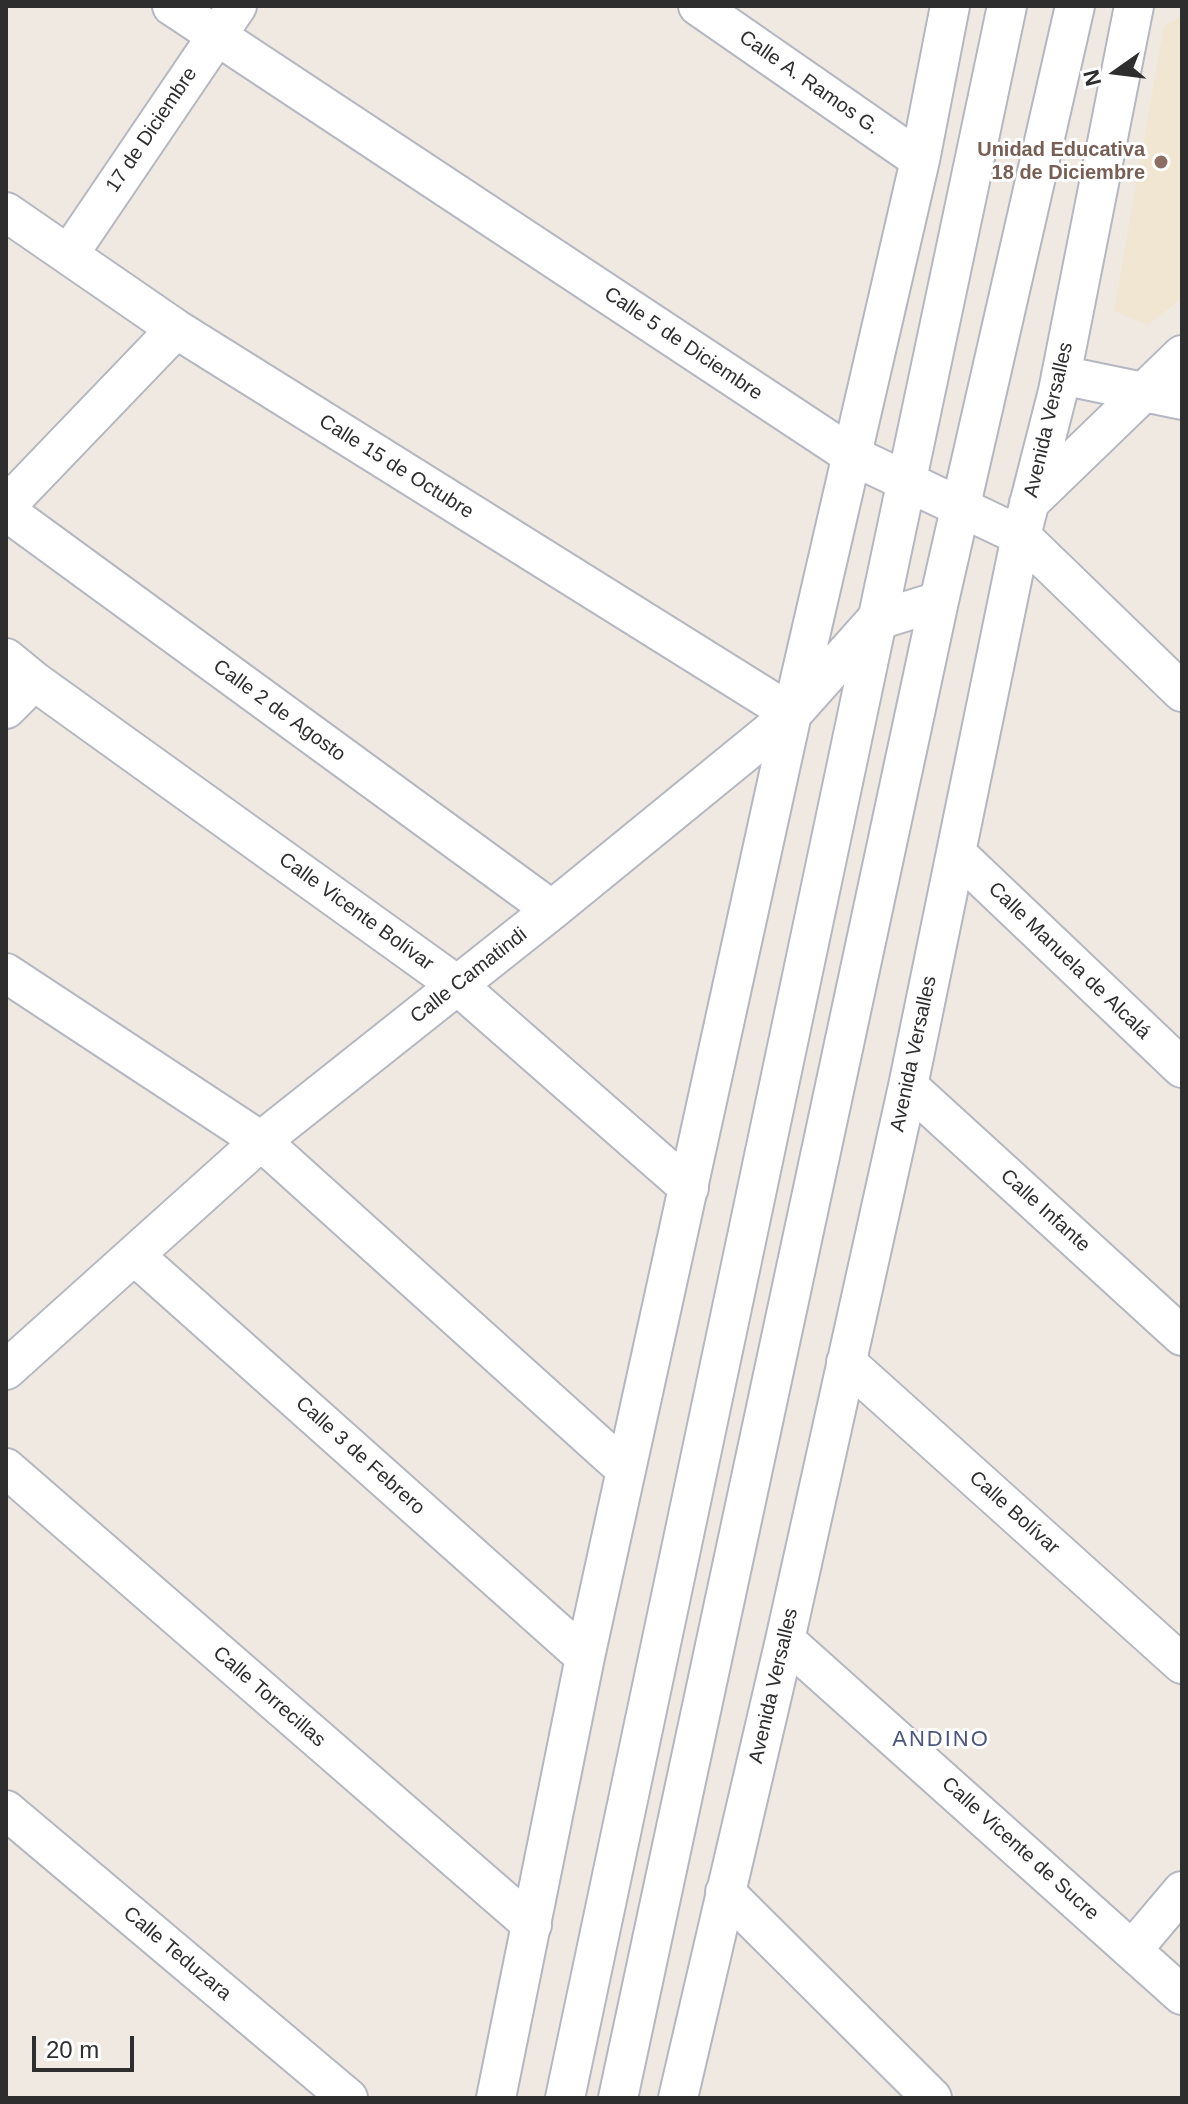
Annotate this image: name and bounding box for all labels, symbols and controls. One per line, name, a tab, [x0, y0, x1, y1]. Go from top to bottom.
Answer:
street label: Calle A. Ramos G.	[734, 26, 884, 140]
north arrow	[1076, 32, 1156, 112]
street label: 17 de Diciembre	[101, 63, 203, 197]
text: N	[1078, 67, 1106, 89]
place label: Unidad Educativa 18 de Diciembre	[977, 138, 1145, 185]
marker: Unidad Educativa 18 de Diciembre	[1152, 153, 1170, 171]
street label: Calle 5 de Diciembre	[599, 282, 767, 406]
street label: Avenida Versalles	[1019, 340, 1079, 500]
street label: Calle 15 de Octubre	[314, 410, 478, 524]
street label: Calle 2 de Agosto	[208, 655, 350, 767]
street label: Calle Vicente Bolívar	[274, 848, 438, 976]
street label: Calle Manuela de Alcalá	[983, 877, 1155, 1045]
street label: Calle Camatindi	[406, 923, 532, 1029]
street label: Avenida Versalles	[886, 974, 942, 1134]
street label: Calle Infante	[995, 1165, 1095, 1257]
street label: Calle 3 de Febrero	[290, 1392, 430, 1520]
street label: Calle Bolívar	[964, 1466, 1064, 1560]
street label: Avenida Versalles	[744, 1606, 804, 1766]
street label: Calle Torrecillas	[208, 1642, 330, 1752]
district label: ANDINO	[892, 1727, 990, 1753]
street label: Calle Vicente de Sucre	[937, 1772, 1103, 1926]
street label: Calle Teduzara	[118, 1902, 236, 2006]
scale bar	[36, 2020, 138, 2070]
text: 20 m	[46, 2036, 99, 2063]

